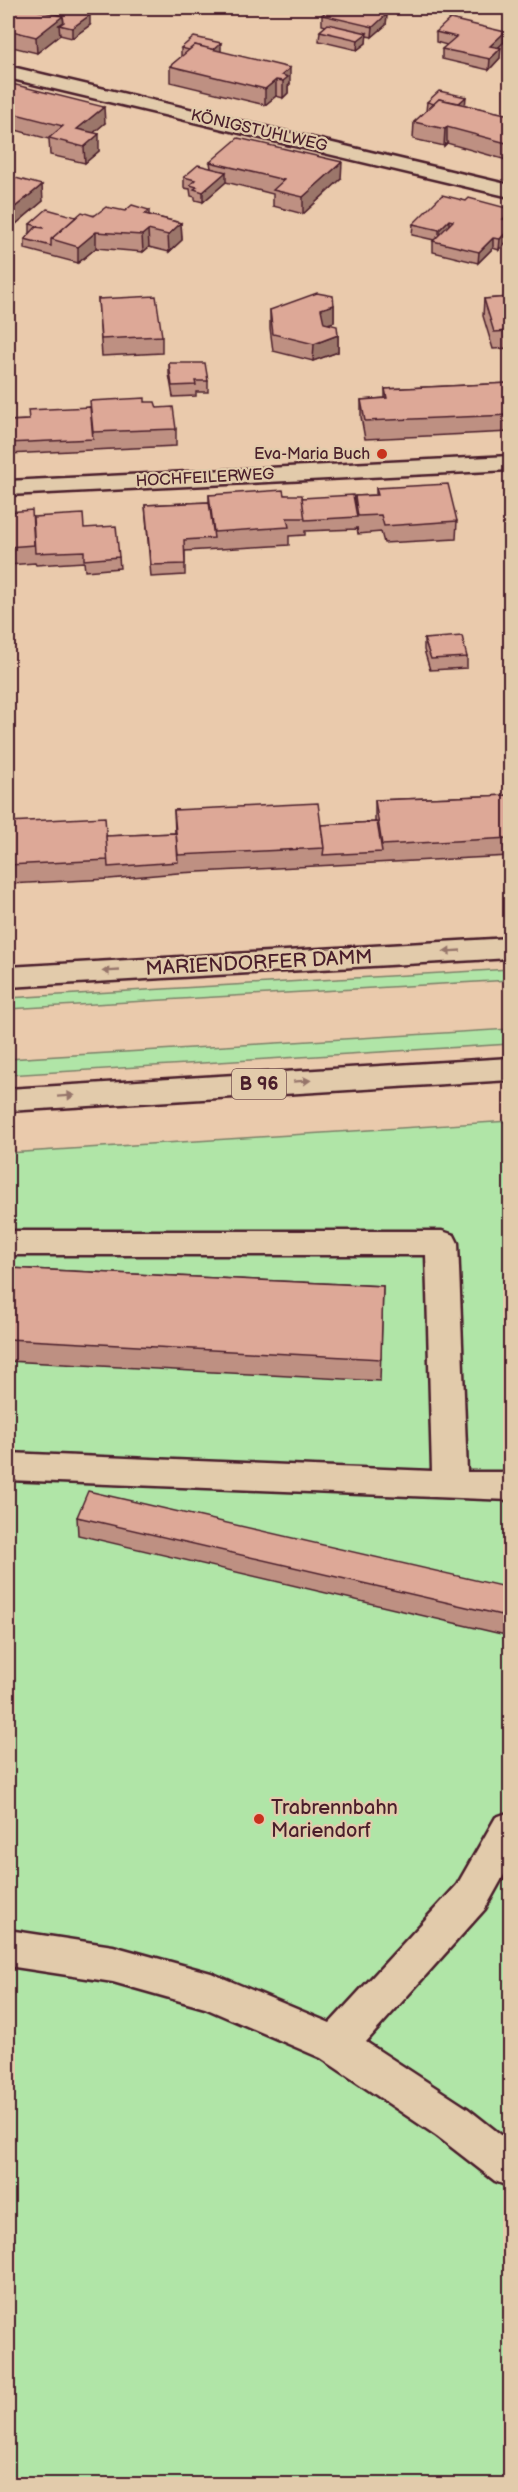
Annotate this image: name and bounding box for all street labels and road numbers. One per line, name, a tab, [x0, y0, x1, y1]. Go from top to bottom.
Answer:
street label: KÖNIGSTUHLWEG	[189, 104, 330, 156]
street label: HOCHFEILERWEG	[135, 465, 275, 491]
street label: MARIENDORFER DAMM	[145, 945, 373, 981]
road number: B 96	[232, 1069, 286, 1099]

